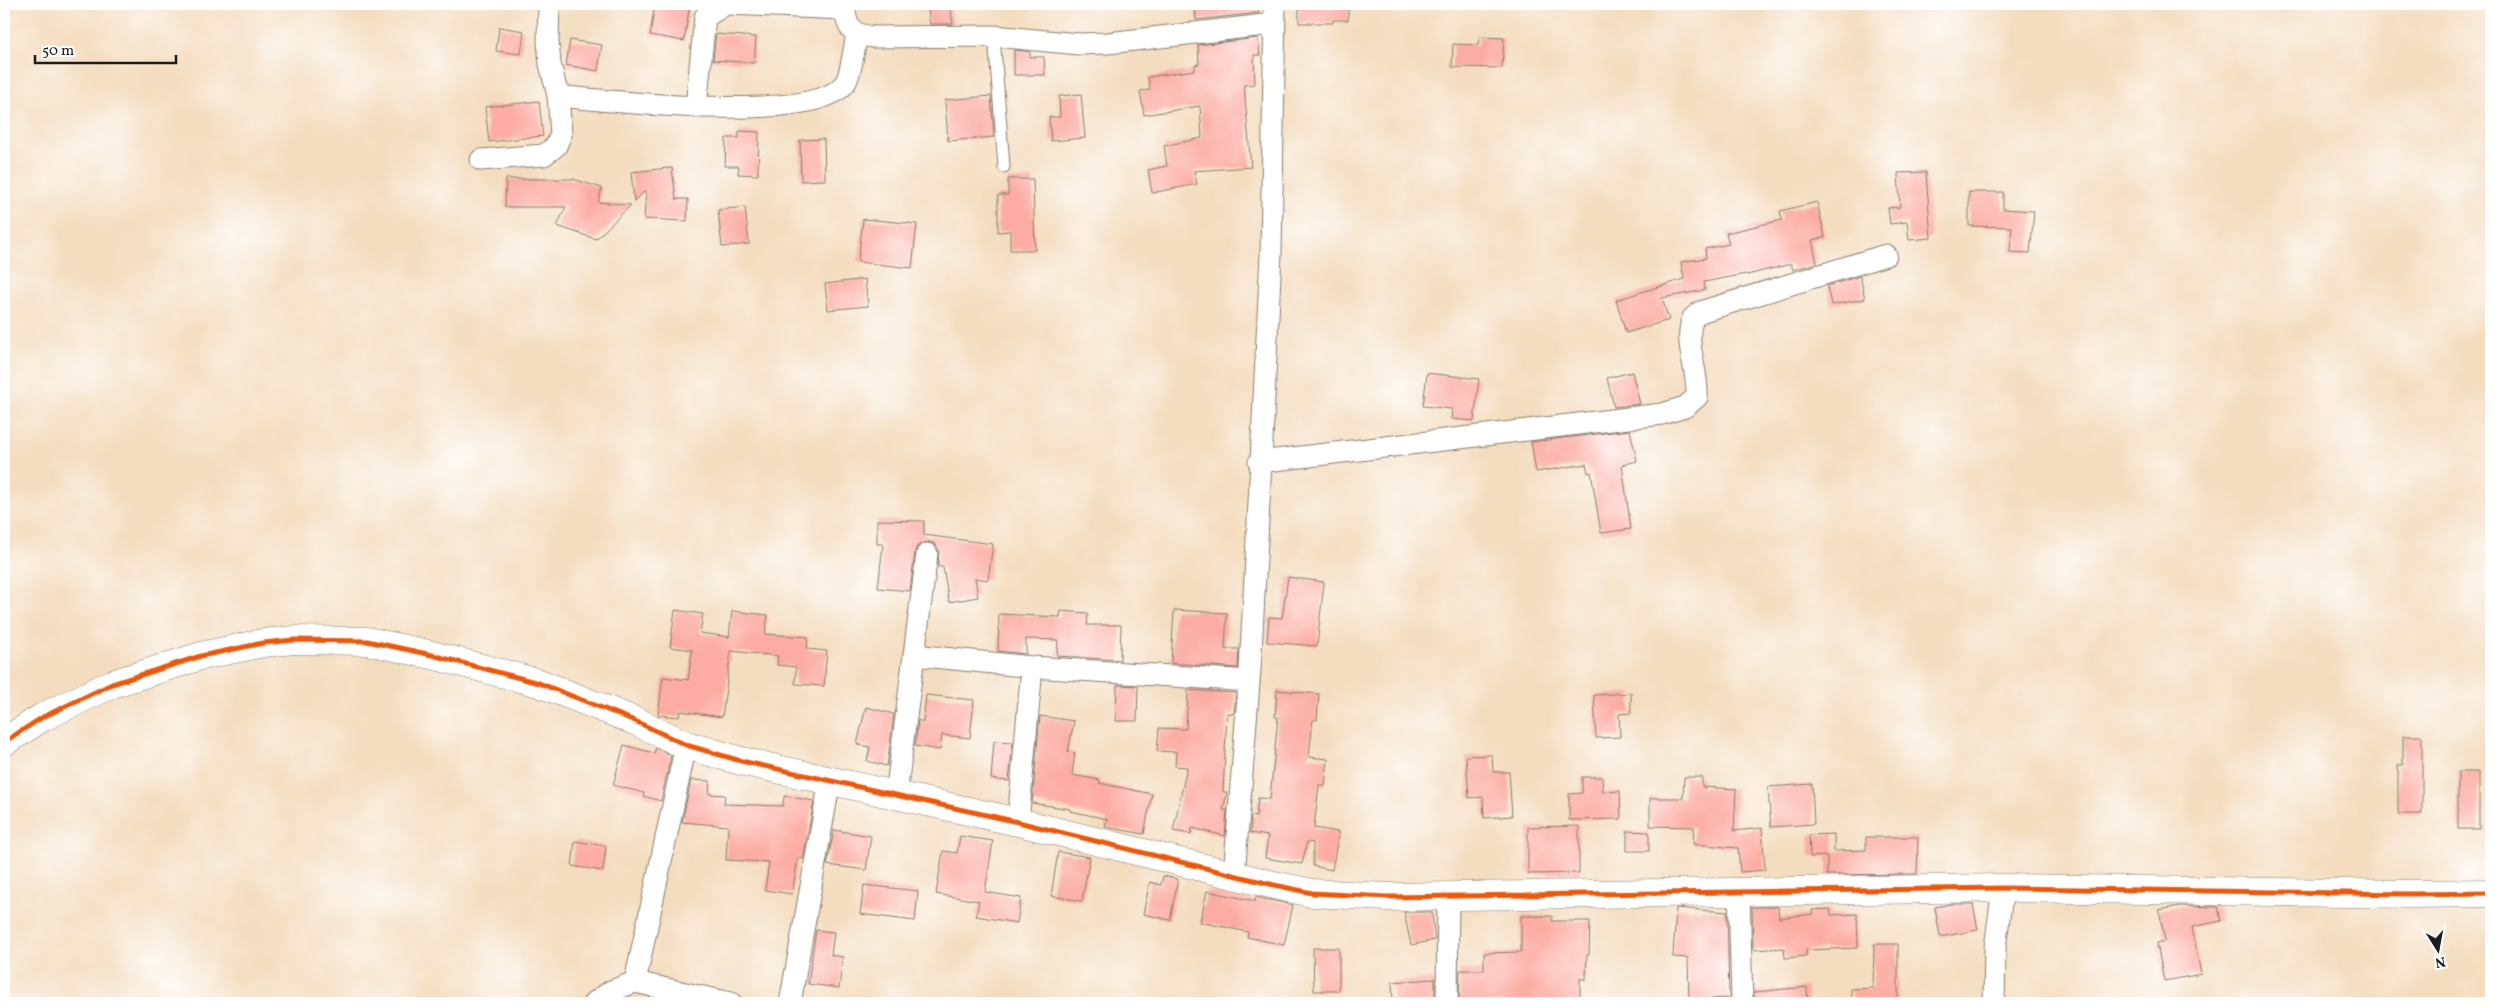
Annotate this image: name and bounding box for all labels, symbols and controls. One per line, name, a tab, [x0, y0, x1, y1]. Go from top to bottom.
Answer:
scale bar	[35, 32, 176, 64]
text: 50 m	[42, 41, 74, 62]
north arrow	[2412, 924, 2462, 974]
text: N	[2433, 951, 2447, 972]

